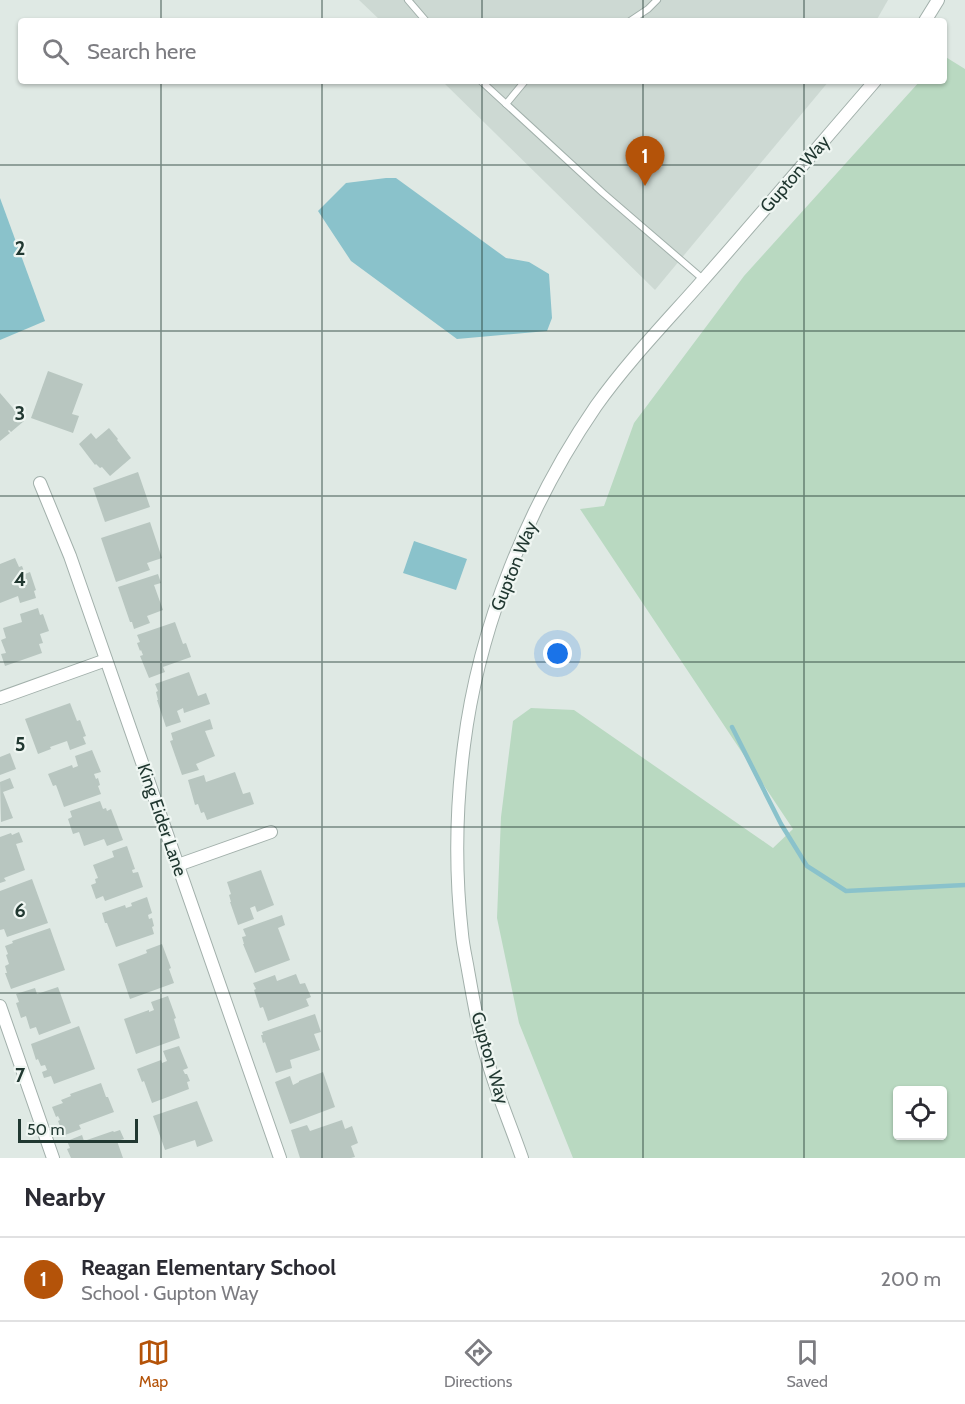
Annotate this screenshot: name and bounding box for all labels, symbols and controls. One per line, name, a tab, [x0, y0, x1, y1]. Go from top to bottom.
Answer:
search box	[18, 18, 947, 84]
icon: search	[39, 35, 72, 68]
text: Search here	[87, 38, 196, 65]
street label: Gupton Way	[756, 131, 834, 217]
pin: 1	[626, 136, 664, 186]
text: 2	[15, 236, 25, 260]
text: 3	[15, 401, 25, 425]
street label: Gupton Way	[486, 518, 542, 614]
text: 4	[14, 567, 26, 591]
your location	[543, 639, 572, 668]
text: 5	[15, 732, 25, 756]
street label: King Eider Lane	[132, 761, 192, 879]
text: 6	[14, 898, 26, 922]
street label: Gupton Way	[466, 1009, 514, 1107]
text: 7	[15, 1063, 26, 1087]
map controls	[893, 1086, 947, 1140]
button: locate	[893, 1086, 947, 1140]
scale bar	[18, 1116, 138, 1144]
text: 50 m	[27, 1120, 64, 1139]
text: Nearby	[24, 1181, 105, 1213]
text: Reagan Elementary School	[81, 1254, 336, 1281]
text: 1	[40, 1267, 47, 1291]
text: 200 m	[881, 1267, 941, 1291]
text: School · Gupton Way	[81, 1281, 259, 1305]
tab: Map	[137, 1336, 170, 1391]
tab: Directions	[444, 1336, 512, 1391]
tab: Saved	[786, 1336, 828, 1391]

